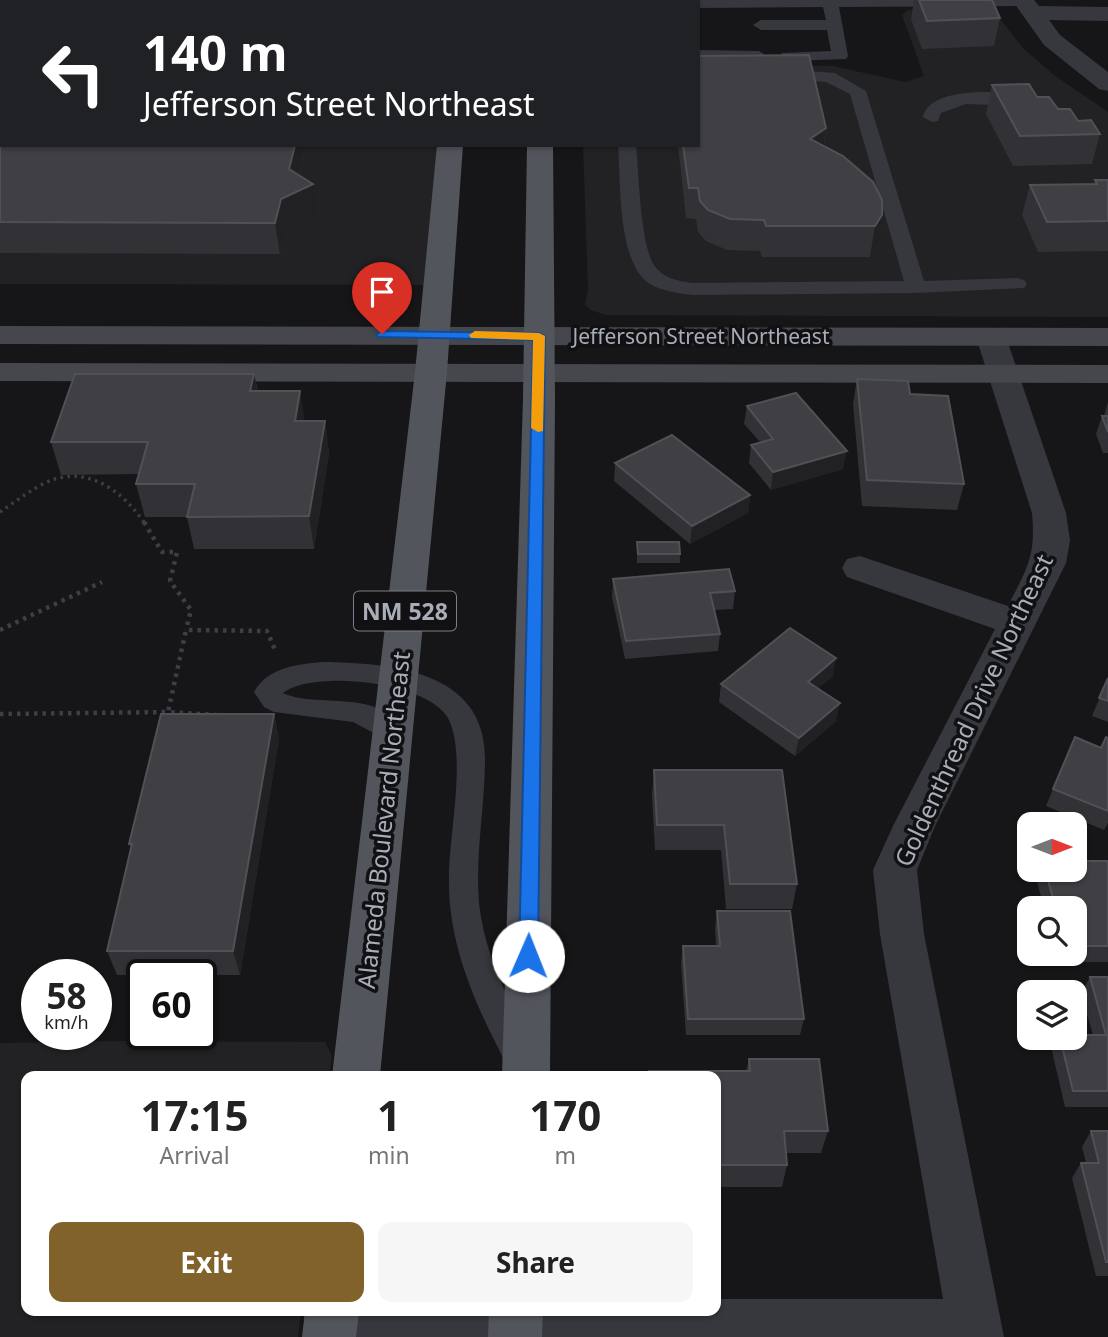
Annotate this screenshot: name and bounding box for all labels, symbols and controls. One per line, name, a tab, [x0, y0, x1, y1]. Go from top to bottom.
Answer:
text: 140 m	[143, 19, 288, 85]
icon: left	[28, 28, 119, 119]
text: Jefferson Street Northeast	[143, 82, 535, 125]
pin	[352, 262, 412, 334]
icon: arrive	[363, 273, 401, 311]
street label: Jefferson Street Northeast	[571, 322, 830, 350]
street label: Goldenthread Drive Northeast	[886, 548, 1060, 872]
road number: NM 528	[354, 592, 456, 631]
street label: Alameda Boulevard Northeast	[349, 649, 417, 990]
north arrow	[1017, 812, 1087, 882]
map controls	[1017, 812, 1087, 1050]
button: search	[1017, 896, 1087, 966]
position arrow	[491, 919, 565, 993]
speed limit sign: 60	[126, 959, 217, 1050]
text: 58	[46, 972, 87, 1019]
button: layers	[1017, 980, 1087, 1050]
text: km/h	[44, 1010, 89, 1034]
text: 17:15	[141, 1086, 248, 1143]
text: 1	[377, 1086, 401, 1143]
text: 170	[529, 1086, 601, 1143]
text: Arrival	[159, 1139, 230, 1171]
text: min	[368, 1139, 410, 1171]
text: m	[555, 1139, 576, 1171]
button: Exit	[49, 1222, 364, 1302]
button: Share	[378, 1222, 693, 1302]

